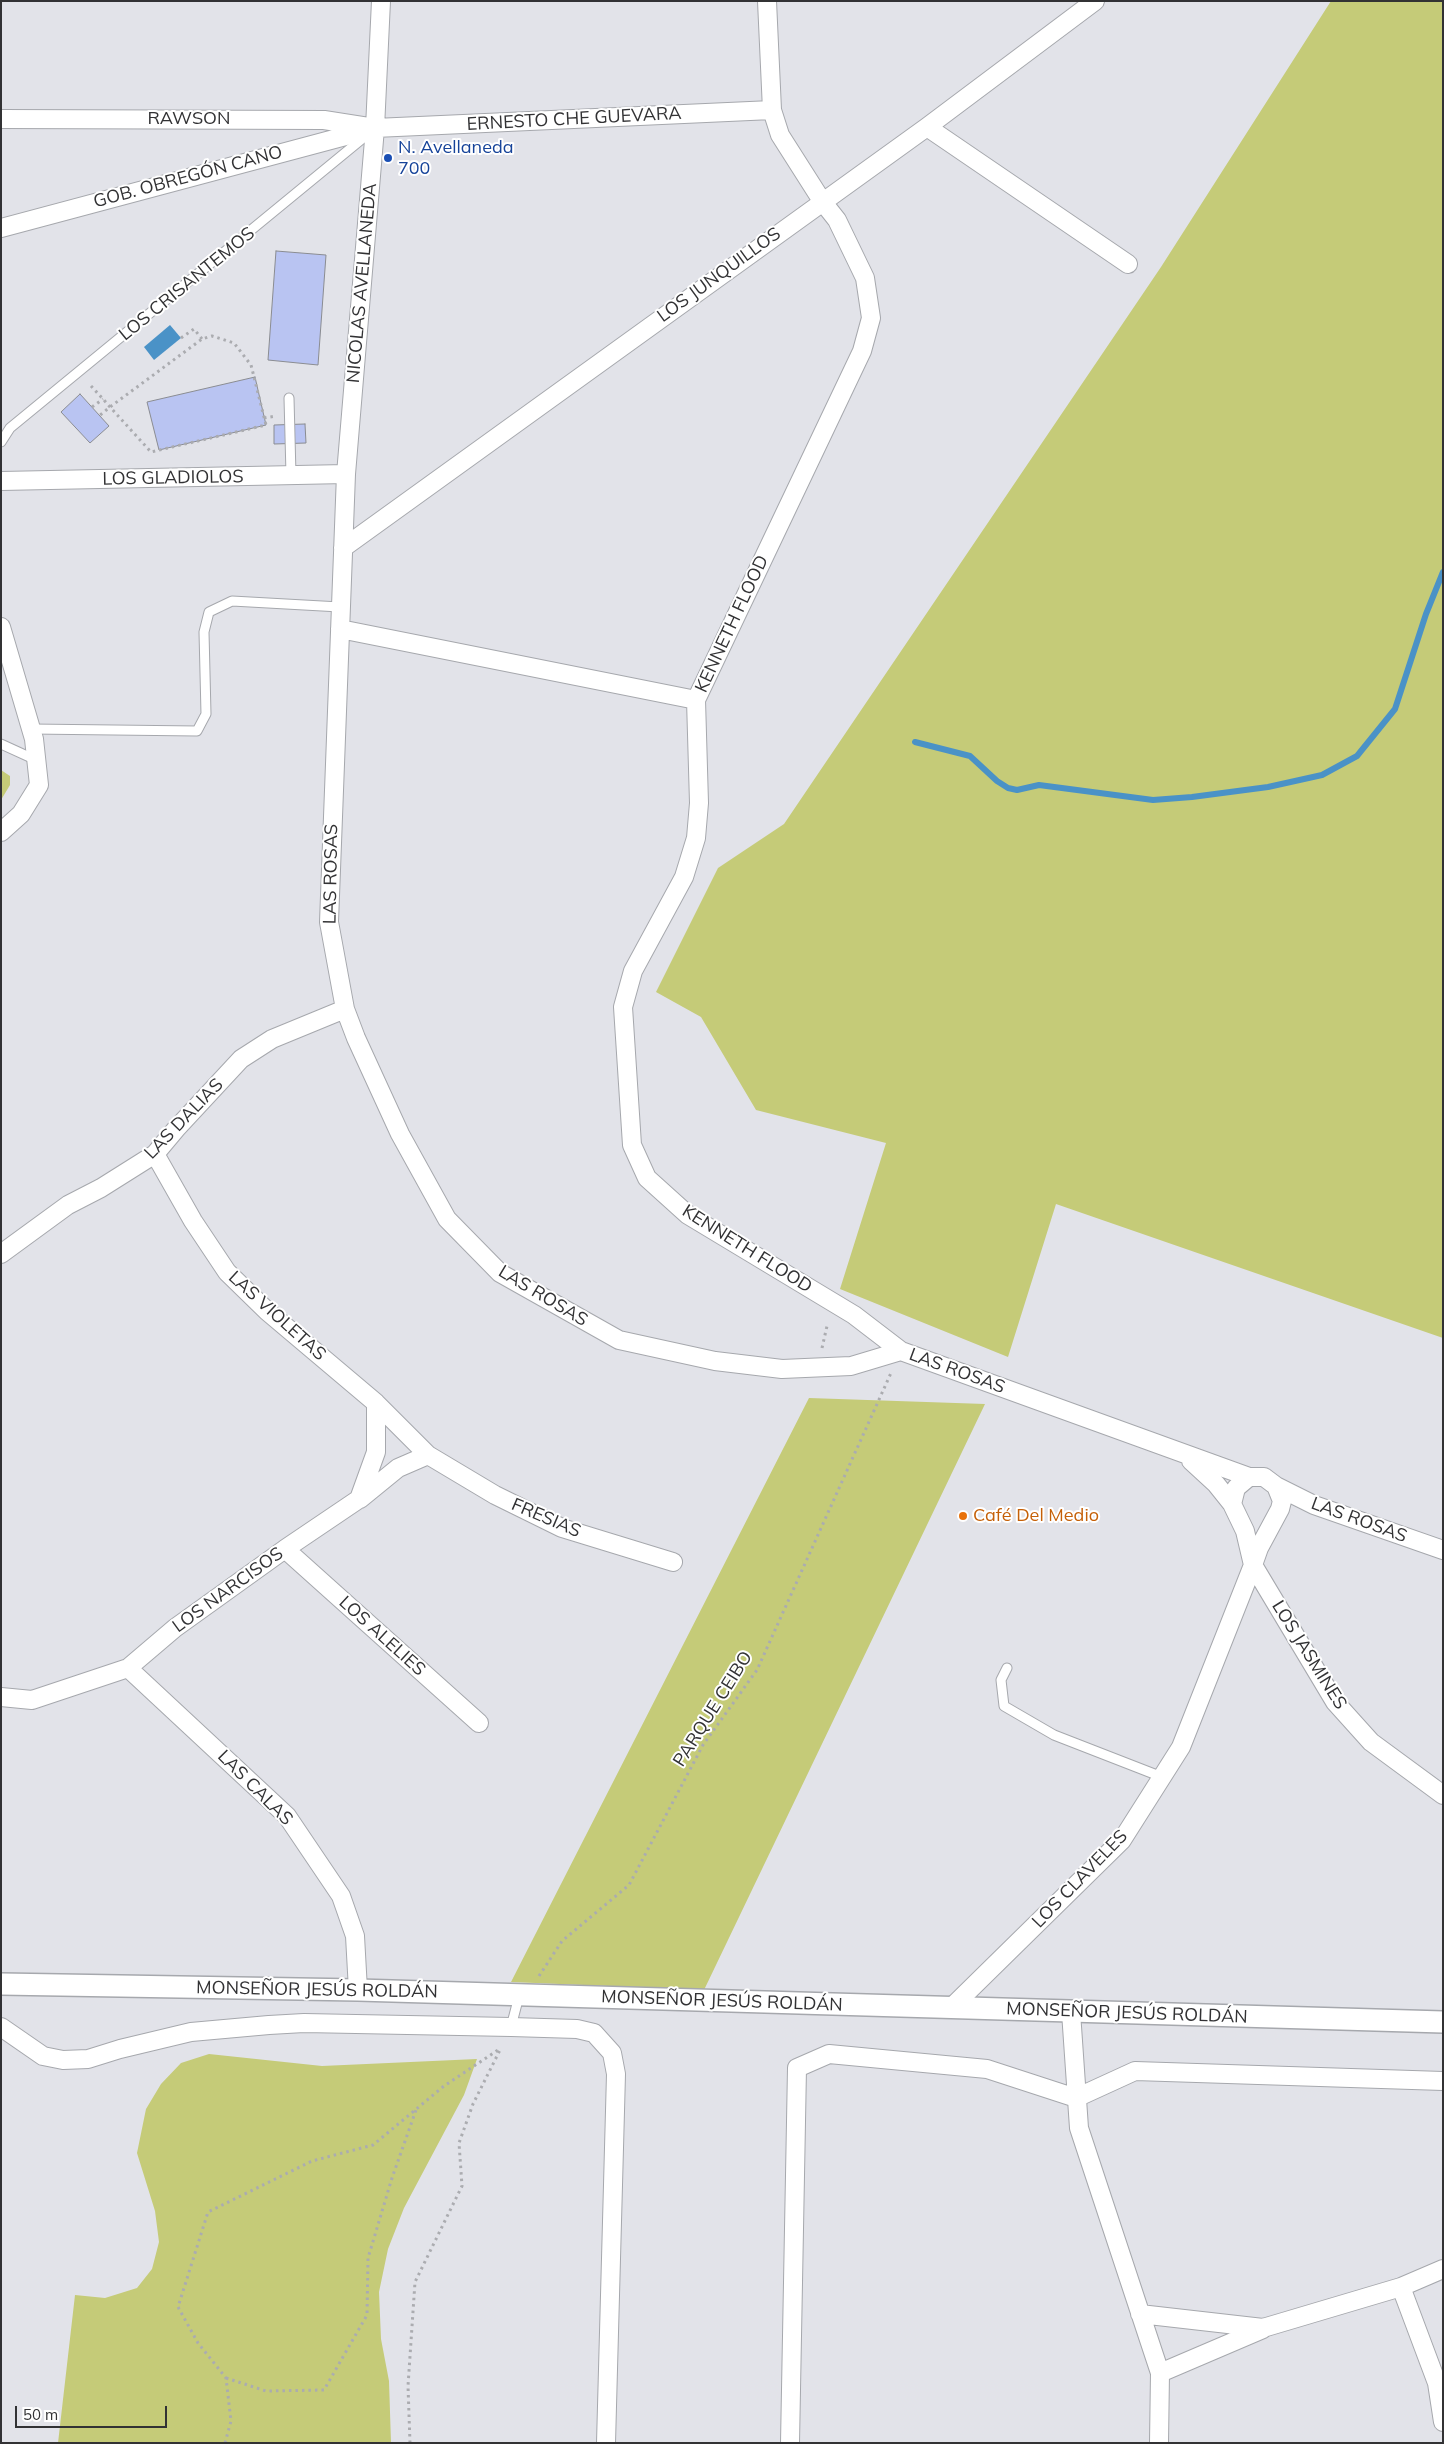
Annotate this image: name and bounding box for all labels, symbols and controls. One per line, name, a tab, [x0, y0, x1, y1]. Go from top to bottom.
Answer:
street label: ERNESTO CHE GUEVARA	[466, 103, 682, 135]
street label: RAWSON	[148, 108, 230, 130]
place label: N. Avellaneda 700	[398, 137, 514, 180]
street label: GOB. OBREGÓN CANO	[91, 141, 285, 213]
marker: N. Avellaneda 700	[382, 152, 394, 164]
street label: NICOLAS AVELLANEDA	[342, 182, 382, 384]
street label: LOS CRISANTEMOS	[115, 223, 259, 345]
street label: LOS JUNQUILLOS	[653, 223, 785, 327]
street label: LOS GLADIOLOS	[102, 466, 244, 490]
street label: KENNETH FLOOD	[691, 552, 773, 696]
street label: LAS ROSAS	[319, 824, 343, 924]
street label: LAS DALIAS	[140, 1074, 228, 1164]
street label: KENNETH FLOOD	[678, 1200, 816, 1298]
street label: LAS ROSAS	[494, 1261, 592, 1331]
street label: LAS VIOLETAS	[224, 1267, 330, 1365]
street label: LAS ROSAS	[906, 1344, 1008, 1398]
street label: LAS ROSAS	[1308, 1493, 1410, 1547]
street label: FRESIAS	[508, 1494, 584, 1542]
place label: Café Del Medio	[973, 1505, 1099, 1527]
marker: Café Del Medio	[957, 1510, 969, 1522]
street label: LOS NARCISOS	[169, 1543, 287, 1637]
street label: LOS ALELIES	[334, 1592, 430, 1680]
street label: LOS JASMINES	[1267, 1597, 1351, 1713]
street label: PARQUE CEIBO	[669, 1647, 757, 1771]
street label: LAS CALAS	[213, 1746, 297, 1830]
street label: LOS CLAVELES	[1028, 1826, 1132, 1932]
street label: MONSEÑOR JESÚS ROLDÁN	[196, 1977, 438, 2003]
street label: MONSEÑOR JESÚS ROLDÁN	[601, 1986, 843, 2016]
street label: MONSEÑOR JESÚS ROLDÁN	[1006, 1998, 1248, 2028]
scale bar	[18, 2396, 170, 2428]
text: 50 m	[23, 2405, 58, 2424]

